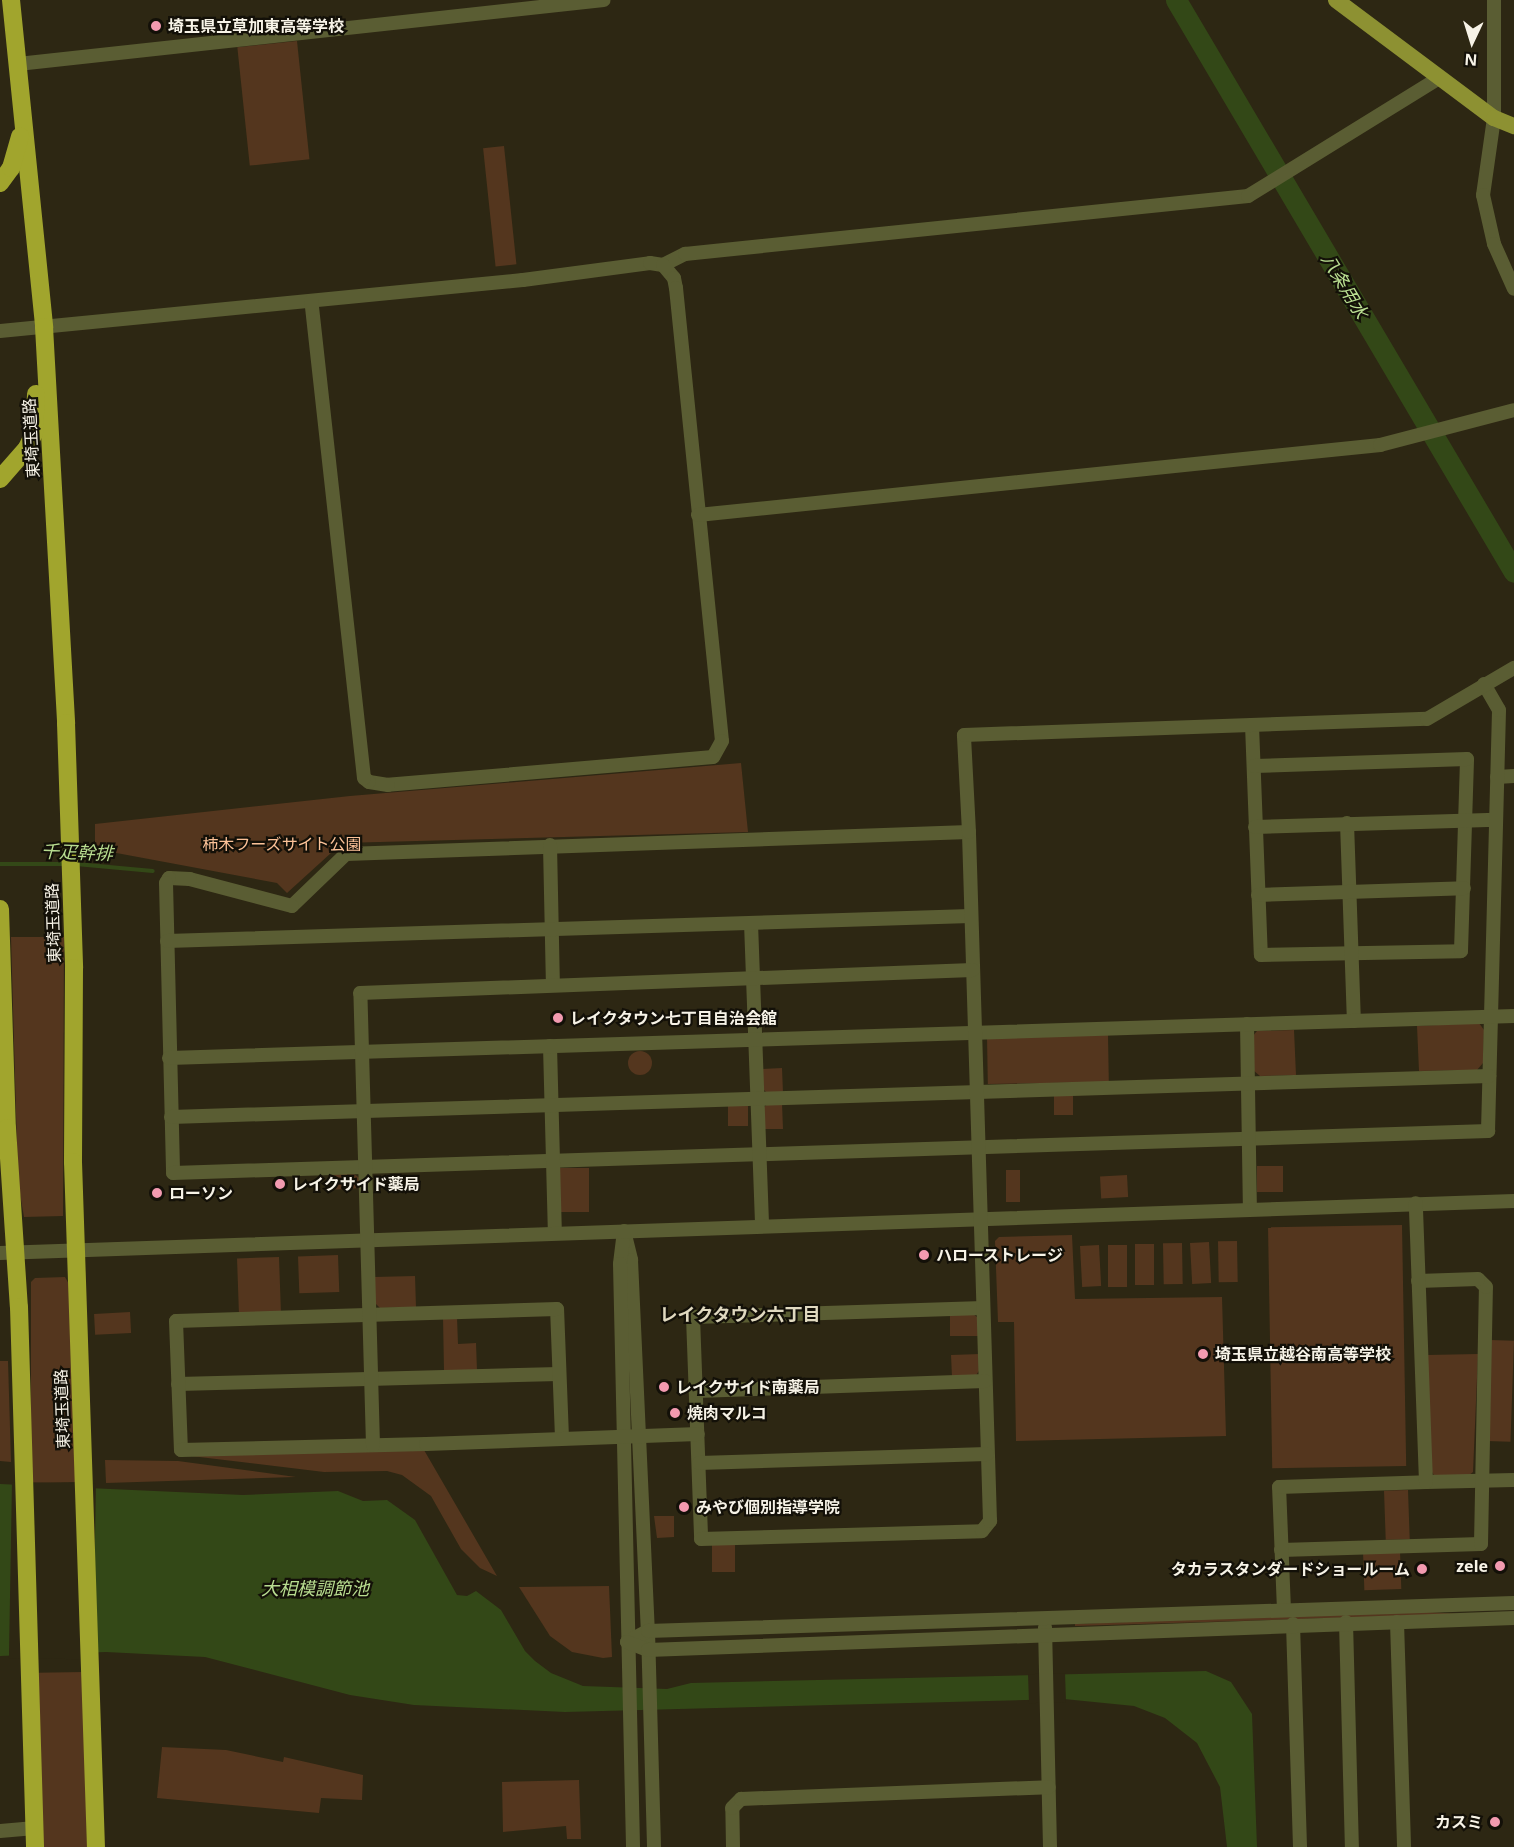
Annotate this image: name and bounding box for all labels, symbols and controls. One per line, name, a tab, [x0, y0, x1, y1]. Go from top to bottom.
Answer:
north arrow	[1442, 12, 1502, 72]
place label: 埼玉県立草加東高等学校	[168, 16, 344, 36]
marker: 埼玉県立草加東高等学校	[149, 19, 163, 33]
text: N	[1463, 49, 1478, 71]
water label: 八条用水	[1317, 250, 1373, 322]
street label: 東埼玉道路	[19, 398, 43, 478]
park label: 柿木フーズサイト公園	[202, 834, 362, 854]
water label: 千疋幹排	[41, 840, 113, 864]
street label: 東埼玉道路	[42, 883, 64, 963]
place label: レイクタウン七丁目自治会館	[570, 1008, 778, 1028]
marker: レイクタウン七丁目自治会館	[551, 1011, 565, 1025]
place label: レイクサイド薬局	[292, 1174, 420, 1194]
marker: レイクサイド薬局	[273, 1177, 287, 1191]
place label: ローソン	[169, 1183, 233, 1203]
marker: ローソン	[150, 1186, 164, 1200]
place label: ハローストレージ	[936, 1245, 1064, 1265]
marker: ハローストレージ	[917, 1248, 931, 1262]
district label: レイクタウン六丁目	[659, 1303, 821, 1325]
place label: 埼玉県立越谷南高等学校	[1215, 1344, 1391, 1364]
marker: 埼玉県立越谷南高等学校	[1196, 1347, 1210, 1361]
street label: 東埼玉道路	[51, 1369, 73, 1449]
place label: レイクサイド南薬局	[676, 1377, 820, 1397]
marker: レイクサイド南薬局	[657, 1380, 671, 1394]
place label: 焼肉マルコ	[687, 1403, 767, 1423]
marker: 焼肉マルコ	[668, 1406, 682, 1420]
place label: みやび個別指導学院	[696, 1497, 840, 1517]
marker: みやび個別指導学院	[677, 1500, 691, 1514]
place label: zele	[1456, 1556, 1488, 1576]
place label: タカラスタンダードショールーム	[1170, 1559, 1410, 1579]
marker: zele	[1493, 1559, 1507, 1573]
marker: タカラスタンダードショールーム	[1415, 1562, 1429, 1576]
water label: 大相模調節池	[261, 1577, 369, 1599]
place label: カスミ	[1435, 1812, 1483, 1832]
marker: カスミ	[1488, 1815, 1502, 1829]

